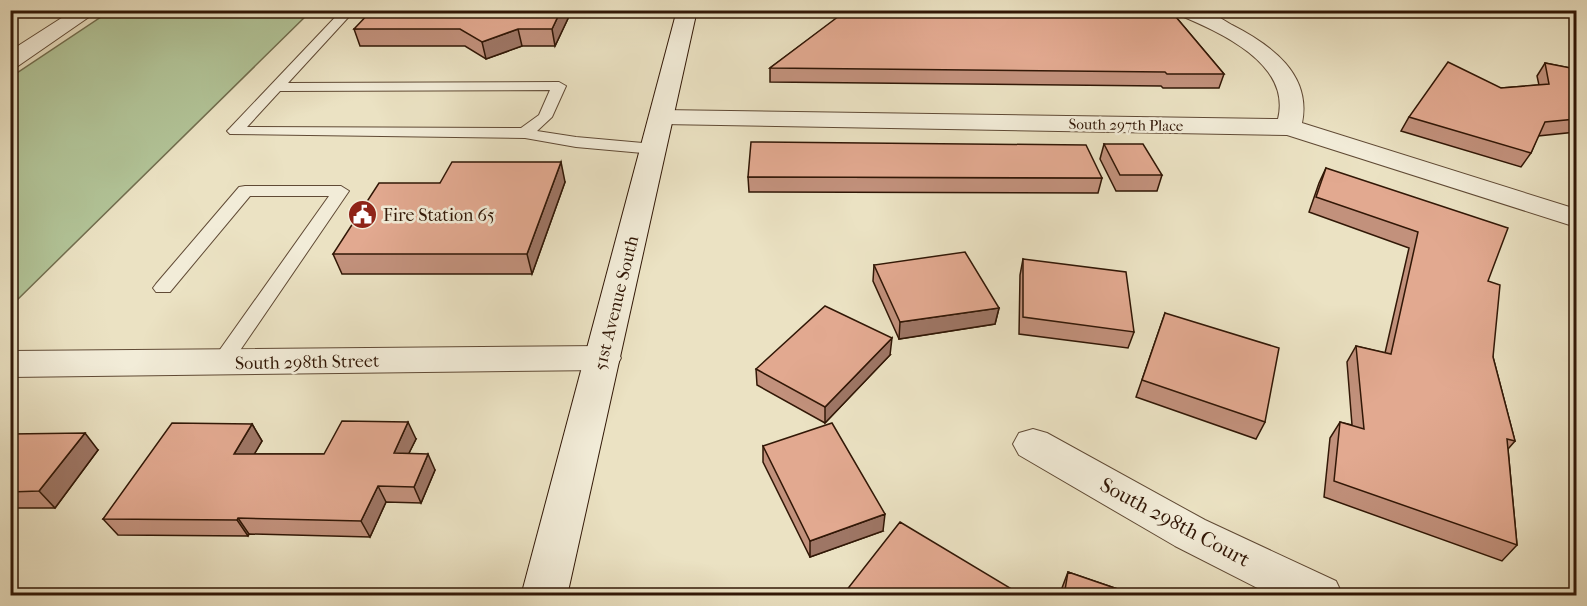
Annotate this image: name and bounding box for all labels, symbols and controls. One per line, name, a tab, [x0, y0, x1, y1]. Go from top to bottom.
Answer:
street label: South 297th Place	[1069, 115, 1184, 135]
public building icon: Fire Station 65	[346, 199, 378, 231]
place label: Fire Station 65	[383, 205, 495, 226]
street label: 51st Avenue South	[590, 234, 643, 373]
street label: South 298th Street	[235, 351, 380, 374]
street label: South 298th Court	[1096, 472, 1254, 572]

